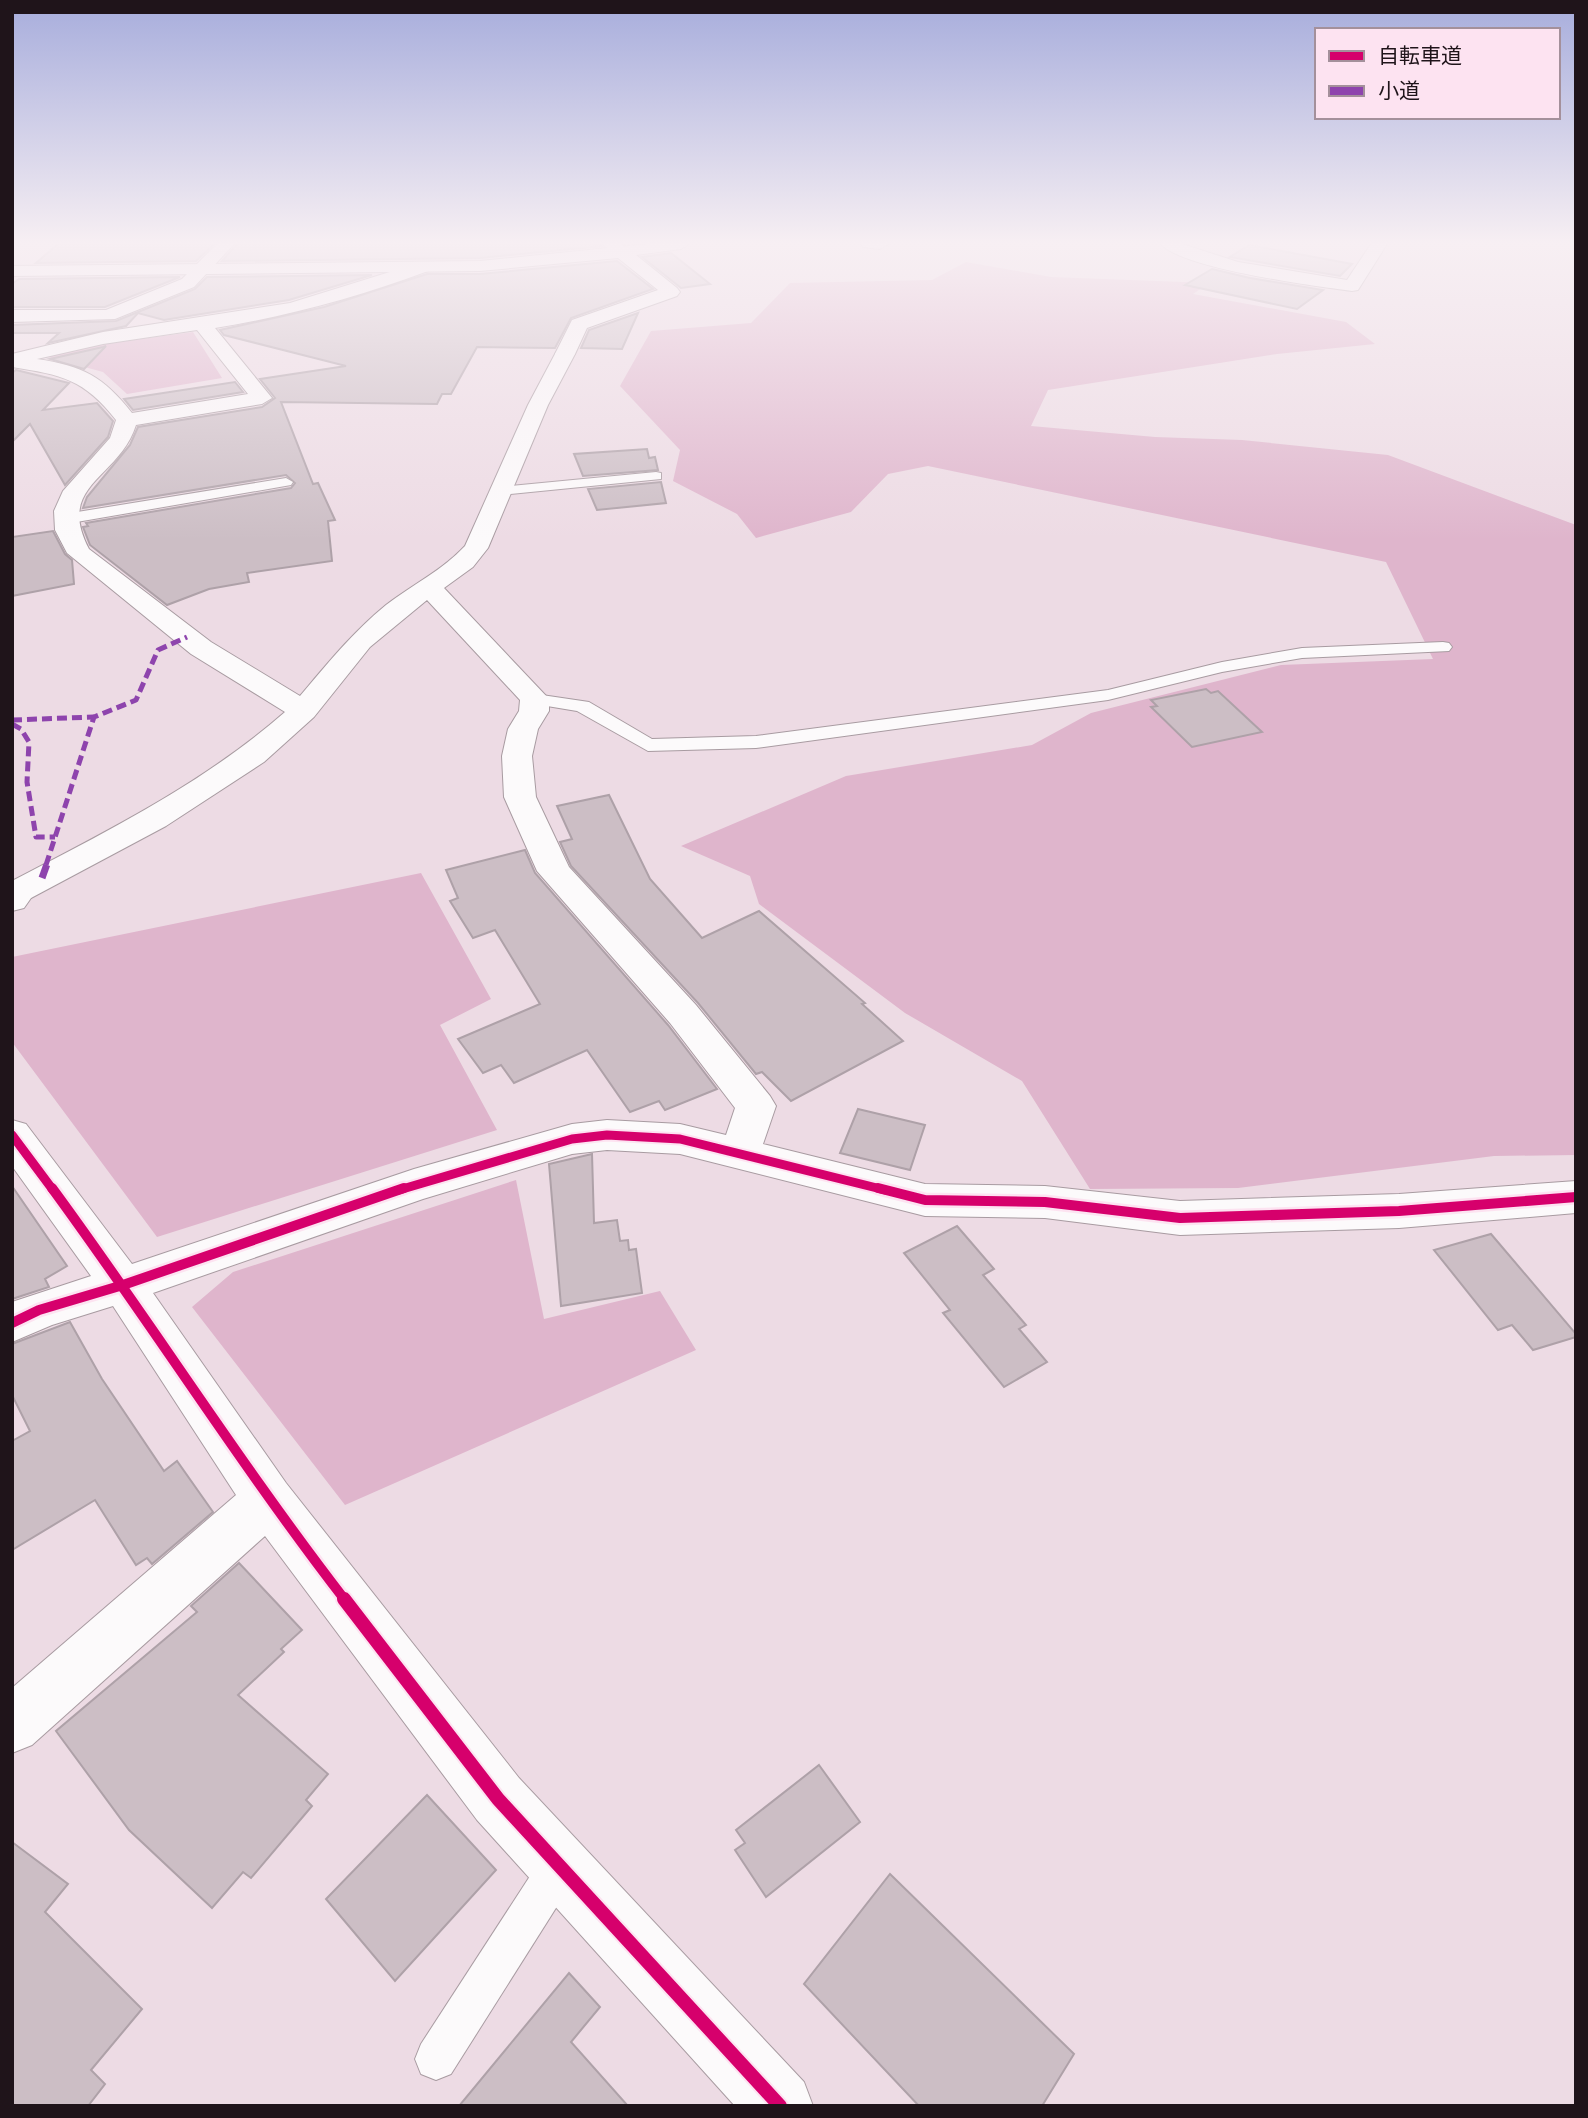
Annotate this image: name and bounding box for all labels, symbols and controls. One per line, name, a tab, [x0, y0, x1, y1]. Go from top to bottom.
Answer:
legend	[1315, 28, 1560, 119]
text: 自転車道	[1378, 44, 1462, 68]
text: 小道	[1378, 79, 1420, 103]

